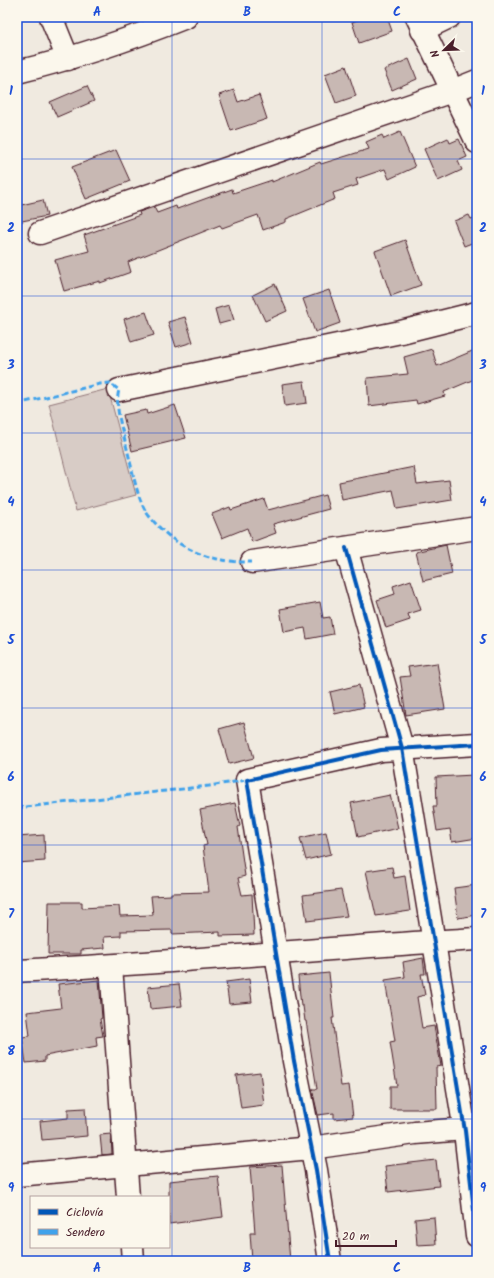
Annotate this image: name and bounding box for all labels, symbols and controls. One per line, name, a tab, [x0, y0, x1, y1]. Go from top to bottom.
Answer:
text: A	[93, 2, 101, 23]
text: B	[243, 2, 251, 23]
text: C	[393, 2, 401, 23]
north arrow	[424, 30, 464, 70]
text: N	[426, 47, 445, 60]
text: 1	[9, 81, 13, 102]
text: 1	[481, 81, 485, 102]
text: 2	[7, 218, 15, 239]
text: 2	[479, 218, 487, 239]
text: 3	[6, 355, 15, 376]
text: 3	[478, 355, 487, 376]
text: 4	[7, 492, 15, 513]
text: 4	[479, 492, 487, 513]
text: 5	[7, 630, 16, 651]
text: 5	[479, 630, 488, 651]
text: 6	[7, 767, 15, 788]
text: 6	[479, 767, 487, 788]
text: 7	[8, 904, 15, 925]
text: 7	[480, 904, 487, 925]
text: 8	[7, 1041, 15, 1062]
text: 8	[479, 1041, 487, 1062]
text: 9	[8, 1178, 15, 1199]
text: 9	[480, 1178, 487, 1199]
legend	[30, 1196, 170, 1248]
text: Ciclovía	[66, 1203, 104, 1222]
scale bar	[336, 1222, 396, 1248]
text: Sendero	[66, 1223, 105, 1242]
text: 20 m	[342, 1227, 370, 1246]
text: A	[93, 1258, 101, 1278]
text: B	[243, 1258, 251, 1278]
text: C	[393, 1258, 401, 1278]

